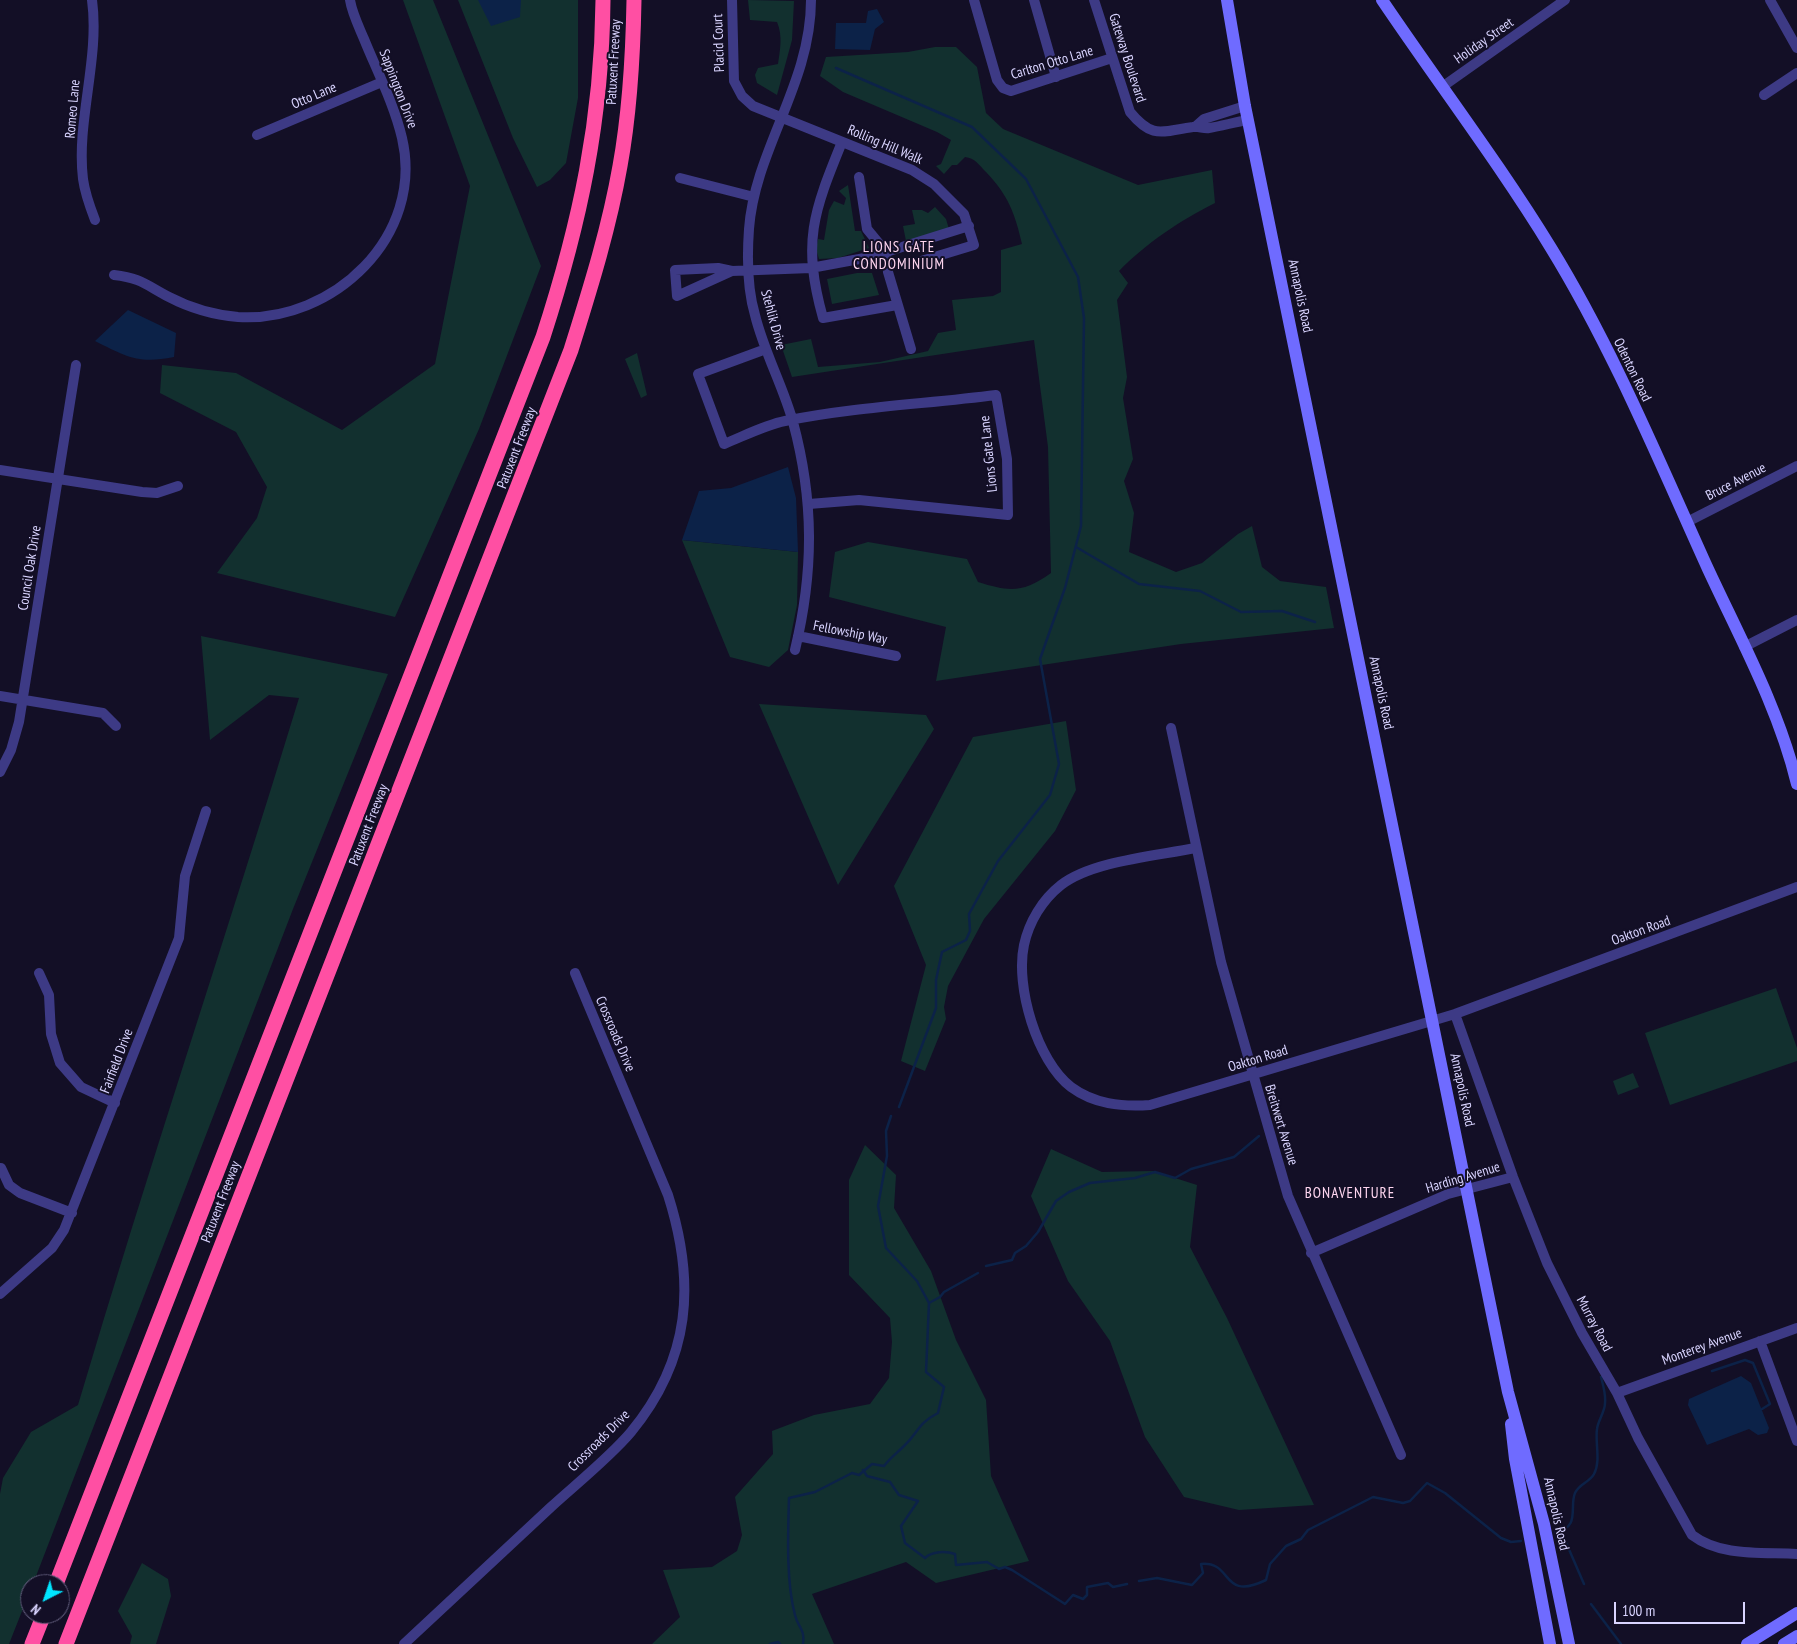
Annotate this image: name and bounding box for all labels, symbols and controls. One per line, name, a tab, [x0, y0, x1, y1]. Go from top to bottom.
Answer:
street label: Gateway Boulevard	[1105, 11, 1149, 105]
street label: Placid Court	[710, 14, 728, 72]
street label: Holiday Street	[1451, 14, 1517, 68]
street label: Patuxent Freeway	[603, 19, 625, 105]
street label: Carlton Otto Lane	[1009, 43, 1095, 83]
street label: Sappington Drive	[375, 47, 421, 131]
street label: Romeo Lane	[62, 79, 84, 139]
street label: Otto Lane	[289, 79, 339, 113]
street label: Rolling Hill Walk	[845, 122, 925, 168]
district label: LIONS GATE CONDOMINIUM	[852, 239, 946, 274]
street label: Annapolis Road	[1284, 258, 1316, 334]
street label: Stehlik Drive	[757, 288, 789, 352]
street label: Odenton Road	[1609, 336, 1655, 404]
street label: Patuxent Freeway	[494, 405, 540, 491]
street label: Lions Gate Lane	[977, 415, 1001, 493]
street label: Bruce Avenue	[1703, 460, 1769, 504]
street label: Council Oak Drive	[15, 524, 45, 612]
street label: Fellowship Way	[812, 618, 888, 648]
street label: Annapolis Road	[1365, 655, 1397, 731]
street label: Patuxent Freeway	[346, 782, 392, 868]
street label: Oakton Road	[1609, 913, 1673, 949]
street label: Crossroads Drive	[592, 994, 638, 1074]
street label: Fairfield Drive	[97, 1026, 137, 1096]
street label: Oakton Road	[1226, 1042, 1290, 1076]
street label: Annapolis Road	[1446, 1052, 1478, 1128]
street label: Breitwert Avenue	[1261, 1083, 1301, 1167]
street label: Patuxent Freeway	[198, 1159, 244, 1245]
street label: Harding Avenue	[1424, 1159, 1502, 1197]
district label: BONAVENTURE	[1303, 1185, 1397, 1203]
street label: Murray Road	[1572, 1293, 1616, 1355]
street label: Monterey Avenue	[1660, 1325, 1744, 1369]
street label: Crossroads Drive	[565, 1407, 633, 1475]
street label: Annapolis Road	[1539, 1476, 1573, 1552]
north arrow	[20, 1574, 70, 1624]
scale bar	[1617, 1592, 1748, 1624]
text: N	[27, 1600, 45, 1619]
text: 100 m	[1622, 1601, 1655, 1620]

